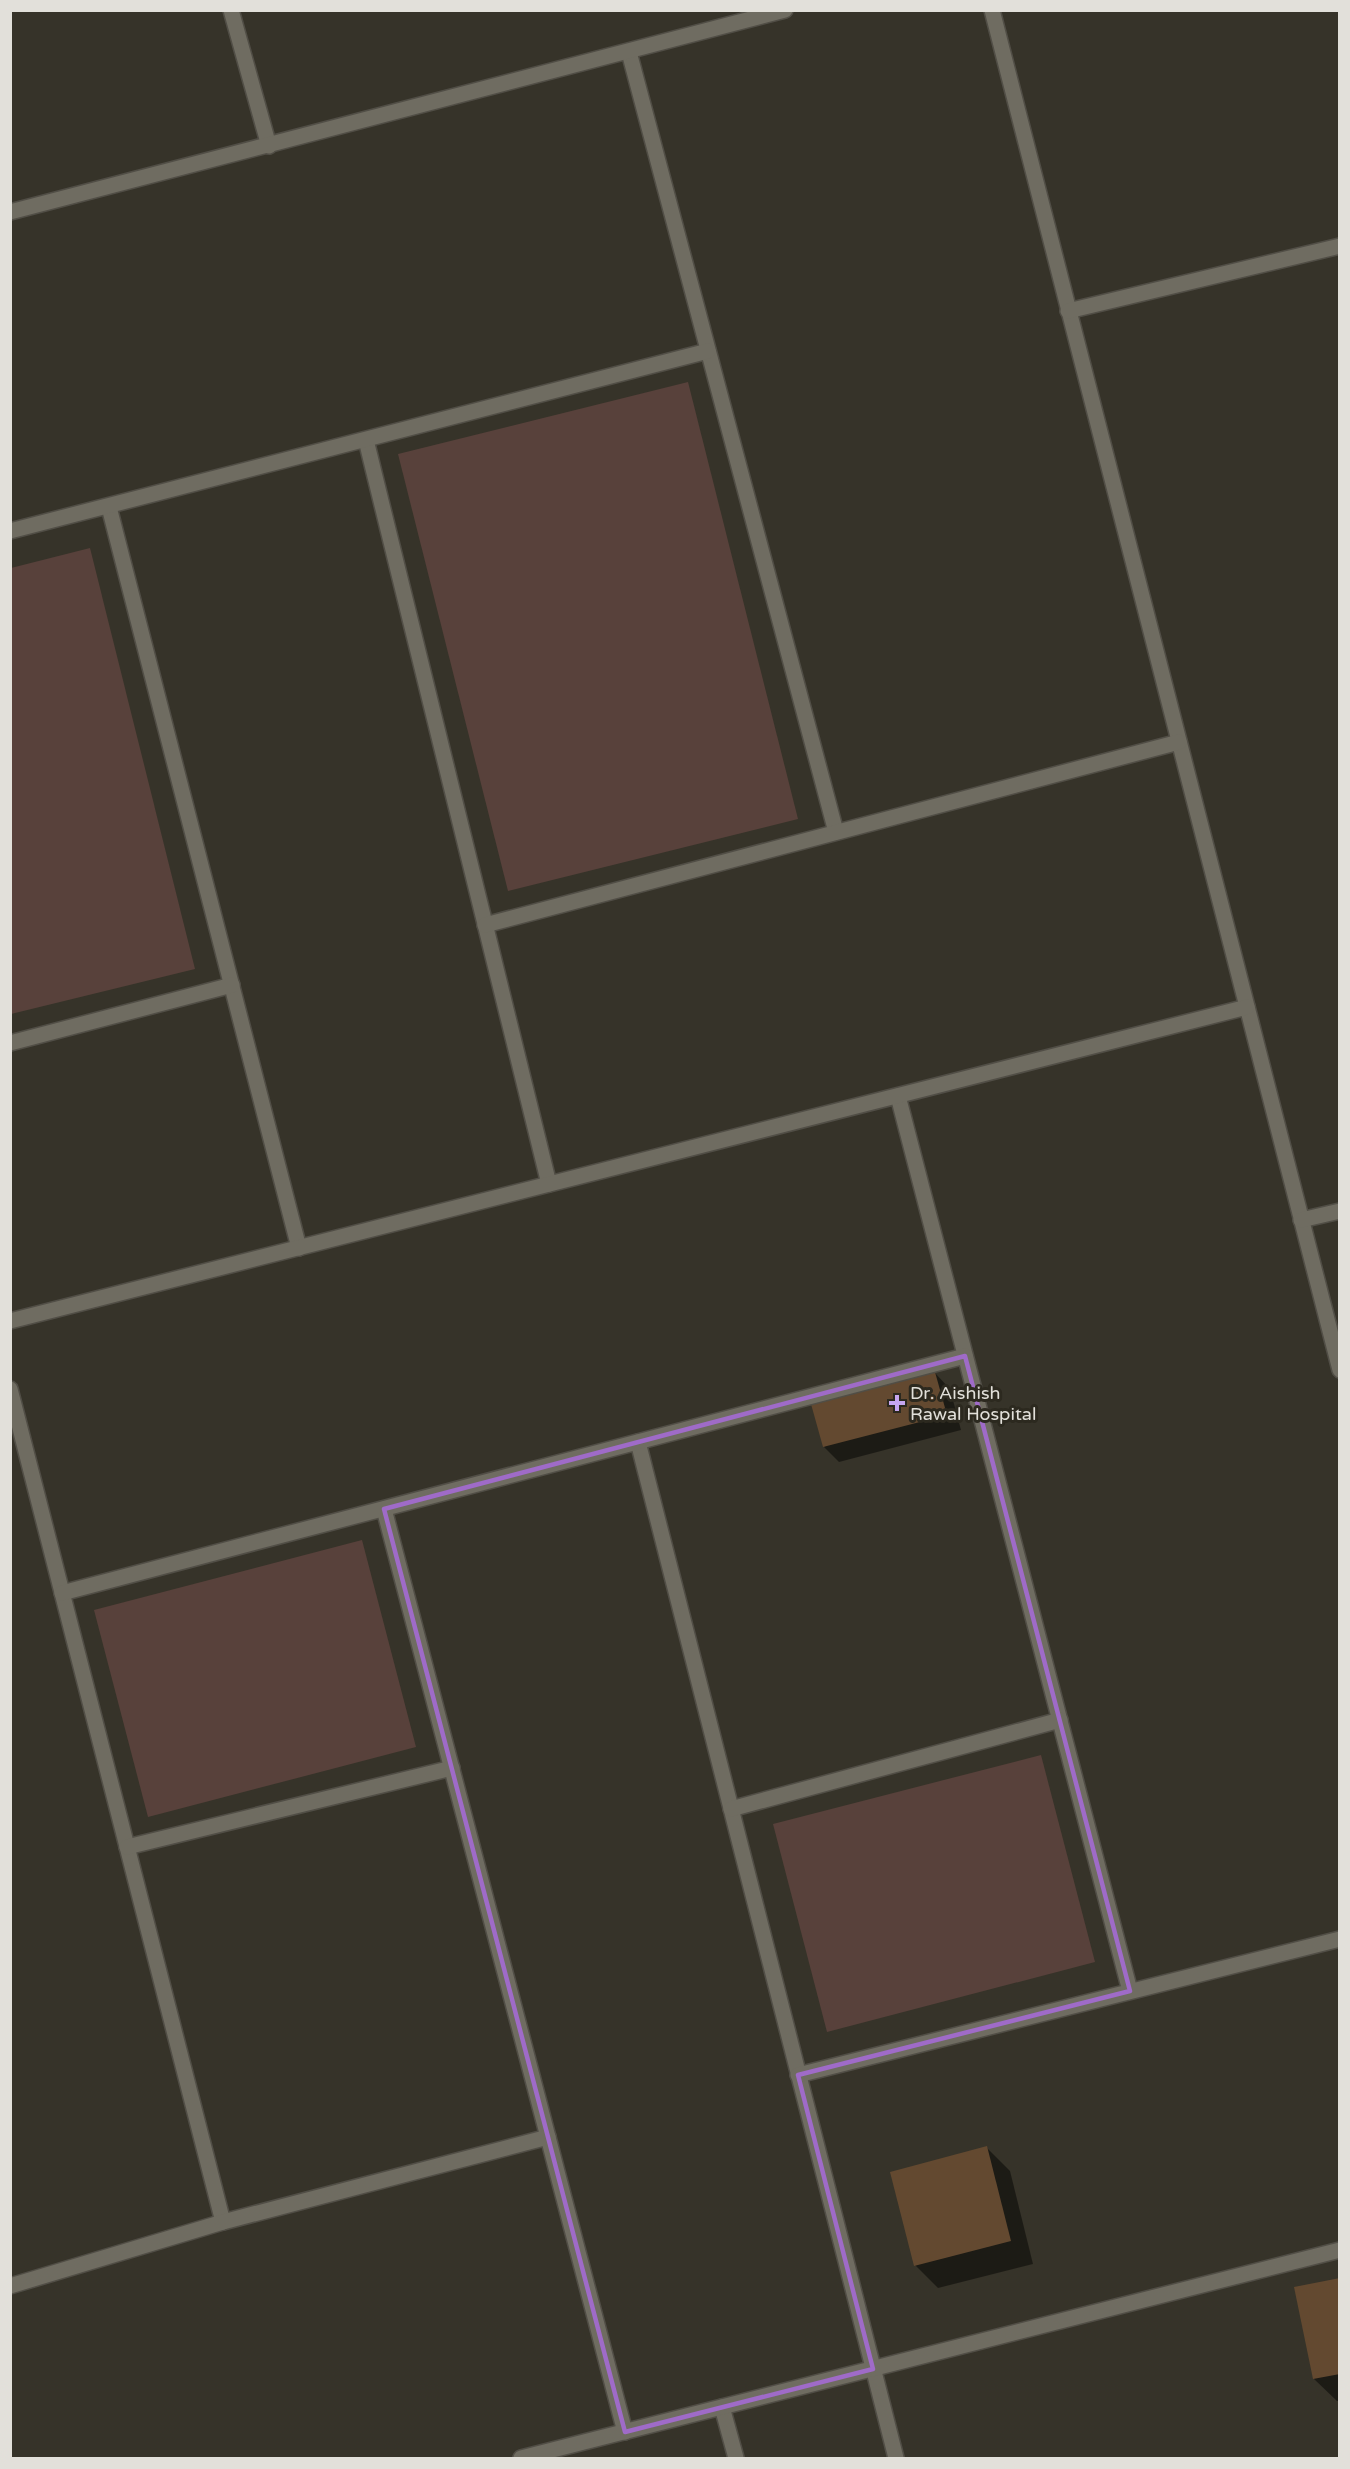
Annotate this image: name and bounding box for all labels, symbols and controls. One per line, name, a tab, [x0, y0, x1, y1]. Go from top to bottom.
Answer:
place label: Dr. Aishish Rawal Hospital	[910, 1382, 1036, 1425]
marker: Dr. Aishish Rawal Hospital	[888, 1394, 906, 1412]

